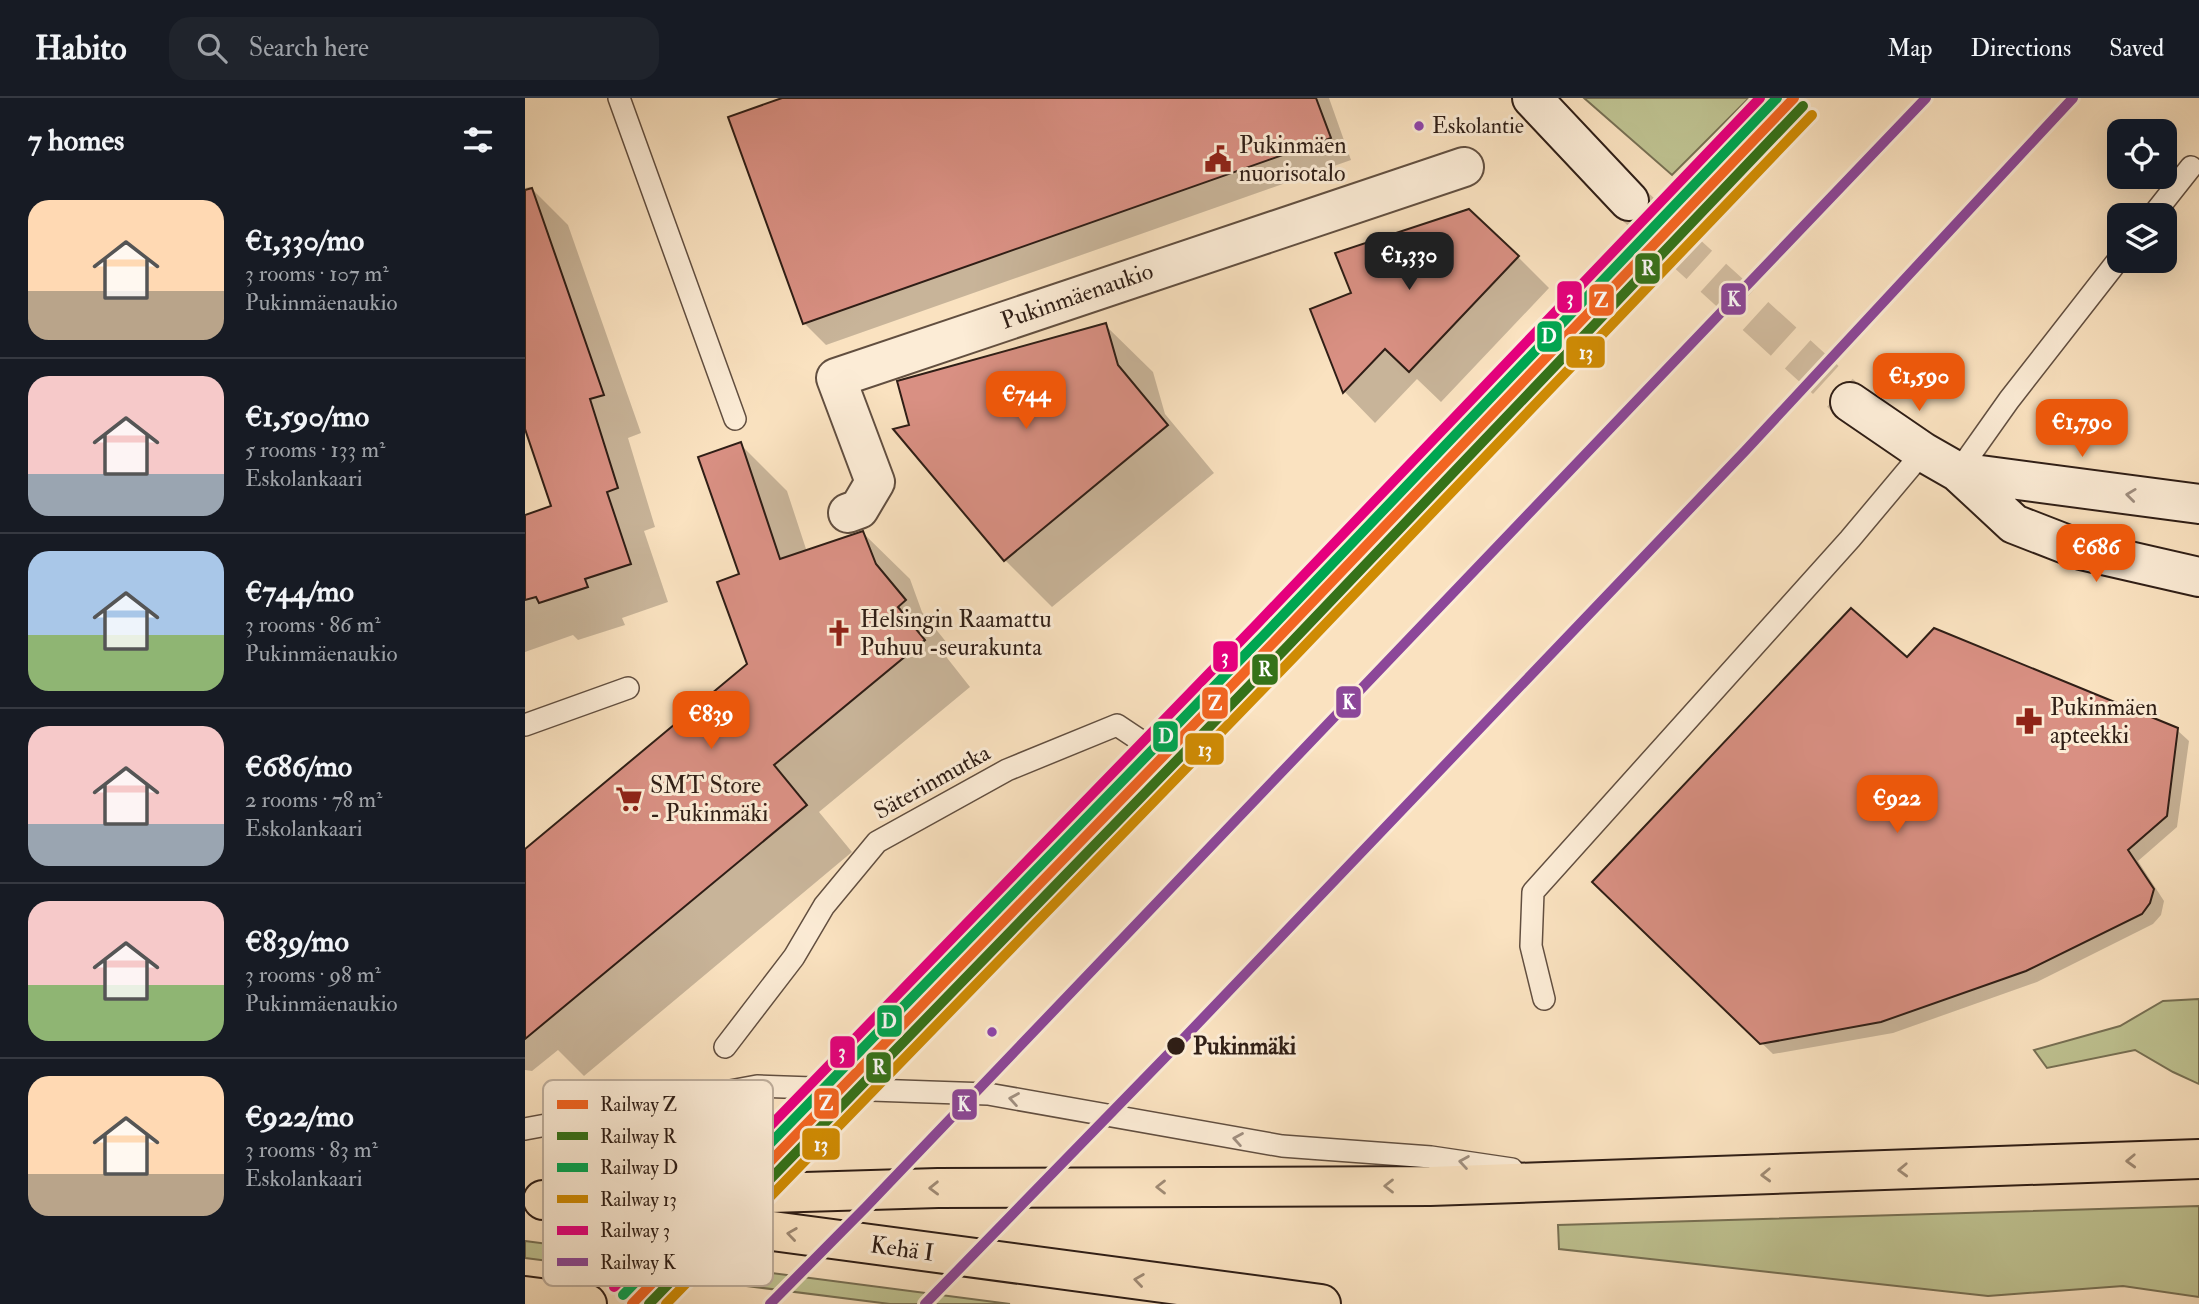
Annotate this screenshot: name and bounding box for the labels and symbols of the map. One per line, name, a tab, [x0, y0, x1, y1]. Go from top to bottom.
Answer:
place label: Eskolantie	[1432, 112, 1524, 140]
marker: Eskolantie	[1412, 119, 1426, 133]
place label: Pukinmäen nuorisotalo	[1239, 130, 1347, 189]
public building icon: Pukinmäen nuorisotalo	[1203, 144, 1233, 174]
pin: €1,330	[1352, 232, 1466, 292]
line badge: R	[1634, 252, 1661, 285]
street label: Pukinmäenaukio	[997, 255, 1157, 337]
text: R	[1641, 257, 1656, 281]
line badge: 3	[1556, 280, 1583, 314]
line badge: K	[1720, 282, 1747, 316]
line badge: Z	[1588, 283, 1615, 317]
text: 3	[1566, 286, 1574, 310]
text: K	[1727, 288, 1741, 312]
text: Z	[1594, 289, 1608, 313]
line badge: D	[1536, 320, 1563, 353]
text: D	[1541, 325, 1557, 349]
line badge: 13	[1565, 335, 1606, 369]
text: 13	[1579, 341, 1593, 365]
pin: €1,590	[1862, 354, 1976, 413]
pin: €744	[985, 372, 1067, 431]
pin: €1,790	[2025, 400, 2139, 459]
one-way arrow	[2125, 488, 2137, 503]
pin: €686	[2055, 524, 2137, 584]
place label: Helsingin Raamattu Puhuu -seurakunta	[860, 604, 1052, 663]
church icon: Helsingin Raamattu Puhuu -seurakunta	[824, 618, 854, 648]
line badge: 3	[1212, 640, 1239, 673]
text: 3	[1221, 645, 1229, 669]
line badge: R	[1251, 653, 1279, 686]
text: R	[1258, 658, 1273, 682]
line badge: K	[1335, 685, 1362, 719]
line badge: Z	[1201, 686, 1229, 720]
text: K	[1342, 691, 1356, 715]
pin: €839	[670, 692, 752, 751]
text: Z	[1208, 692, 1222, 716]
place label: Pukinmäen apteekki	[2050, 692, 2158, 751]
pharmacy icon: Pukinmäen apteekki	[2014, 706, 2044, 736]
line badge: D	[1152, 720, 1179, 753]
text: D	[1158, 725, 1174, 749]
line badge: 13	[1184, 732, 1225, 766]
street label: Säterinmutka	[868, 737, 997, 827]
text: 13	[1198, 738, 1212, 762]
place label: SMT Store - Pukinmäki	[650, 770, 768, 829]
pin: €922	[1856, 776, 1938, 835]
supermarket icon: SMT Store - Pukinmäki	[614, 784, 644, 814]
line badge: D	[876, 1004, 903, 1038]
text: D	[881, 1010, 897, 1034]
unlabelled marker	[985, 1025, 999, 1039]
place label: Pukinmäki	[1193, 1031, 1297, 1062]
line badge: 3	[829, 1035, 856, 1069]
marker: Pukinmäki	[1165, 1035, 1187, 1057]
text: 3	[838, 1040, 846, 1064]
line badge: R	[865, 1051, 892, 1084]
text: R	[872, 1056, 887, 1080]
legend	[543, 1080, 773, 1286]
line badge: Z	[813, 1087, 840, 1120]
line badge: K	[951, 1088, 978, 1121]
text: Z	[819, 1092, 833, 1116]
one-way arrow	[1008, 1092, 1019, 1107]
text: Railway Z	[600, 1093, 677, 1117]
text: K	[957, 1093, 971, 1117]
text: Railway R	[600, 1125, 677, 1149]
line badge: 13	[801, 1127, 841, 1161]
one-way arrow	[1232, 1132, 1244, 1147]
text: 13	[814, 1133, 828, 1157]
one-way arrow	[2125, 1154, 2136, 1169]
one-way arrow	[1458, 1155, 1470, 1170]
text: Railway D	[600, 1156, 678, 1180]
one-way arrow	[1898, 1163, 1909, 1178]
one-way arrow	[1761, 1167, 1771, 1183]
one-way arrow	[1383, 1178, 1394, 1194]
one-way arrow	[1156, 1179, 1166, 1195]
one-way arrow	[928, 1180, 939, 1196]
text: Railway 13	[600, 1188, 677, 1212]
text: Railway 3	[600, 1219, 670, 1243]
one-way arrow	[786, 1226, 798, 1241]
street label: Kehä I	[868, 1229, 936, 1269]
text: Railway K	[600, 1251, 677, 1275]
one-way arrow	[1133, 1273, 1145, 1288]

